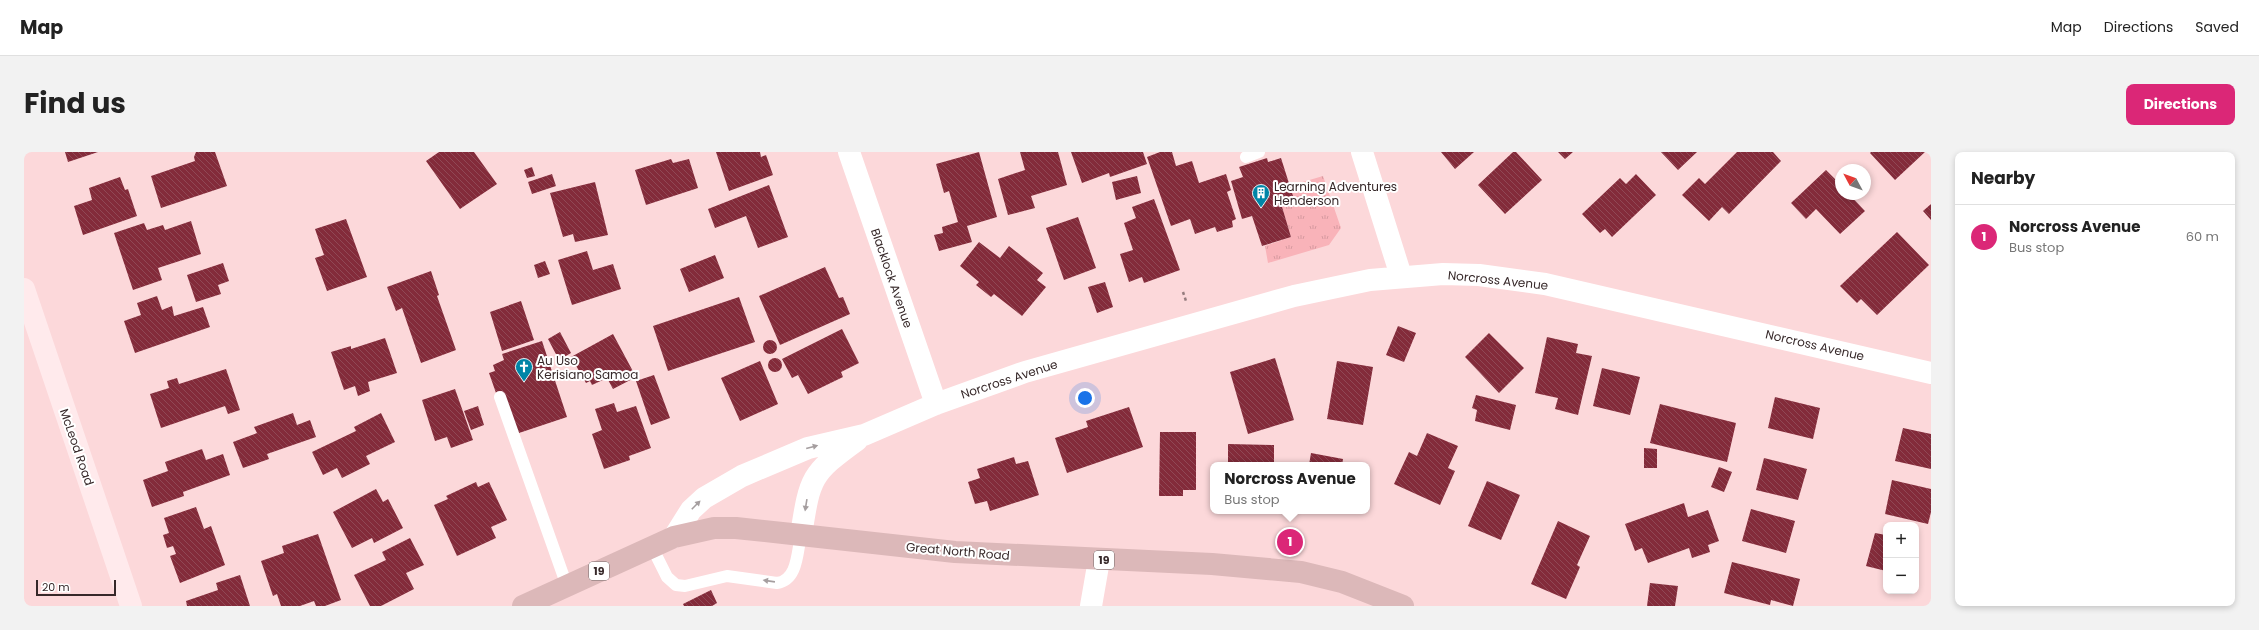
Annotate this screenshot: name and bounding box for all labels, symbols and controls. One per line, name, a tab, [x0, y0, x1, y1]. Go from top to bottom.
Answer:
text: Map	[20, 14, 63, 41]
text: Map	[2051, 17, 2082, 37]
text: Directions	[2104, 17, 2173, 37]
text: Saved	[2195, 17, 2239, 37]
text: Find us	[24, 84, 126, 123]
button: Directions	[2126, 84, 2235, 125]
north arrow	[1835, 164, 1871, 200]
text: Nearby	[1971, 166, 2035, 190]
place label: Learning Adventures Henderson	[1274, 178, 1397, 209]
building icon: Learning Adventures Henderson	[1251, 183, 1271, 208]
text: Norcross Avenue	[2009, 216, 2140, 237]
street label: Blacklock Avenue	[867, 226, 917, 330]
text: 1	[1982, 227, 1986, 246]
text: 60 m	[2186, 227, 2219, 246]
text: Bus stop	[2009, 238, 2064, 257]
street label: Norcross Avenue	[1447, 266, 1549, 294]
street label: Norcross Avenue	[1764, 325, 1866, 365]
place label: Au Uso Kerisiano Samoa	[537, 352, 638, 383]
street label: Norcross Avenue	[958, 355, 1060, 403]
church icon: Au Uso Kerisiano Samoa	[514, 357, 534, 382]
your location	[1075, 388, 1095, 408]
street label: McLeod Road	[56, 406, 98, 488]
one-way arrow	[806, 444, 818, 450]
popup	[1210, 462, 1370, 514]
text: Norcross Avenue	[1224, 468, 1356, 489]
text: Bus stop	[1224, 490, 1280, 509]
one-way arrow	[803, 499, 809, 511]
one-way arrow	[691, 500, 701, 510]
map controls	[1883, 522, 1919, 594]
button: +	[1883, 522, 1919, 558]
pin: 1	[1277, 527, 1303, 557]
street label: Great North Road	[905, 538, 1011, 564]
road number: 19	[1094, 551, 1114, 569]
button: −	[1883, 558, 1919, 594]
road number: 19	[589, 562, 609, 580]
scale bar	[36, 578, 116, 597]
one-way arrow	[763, 578, 775, 585]
text: 20 m	[42, 579, 70, 595]

